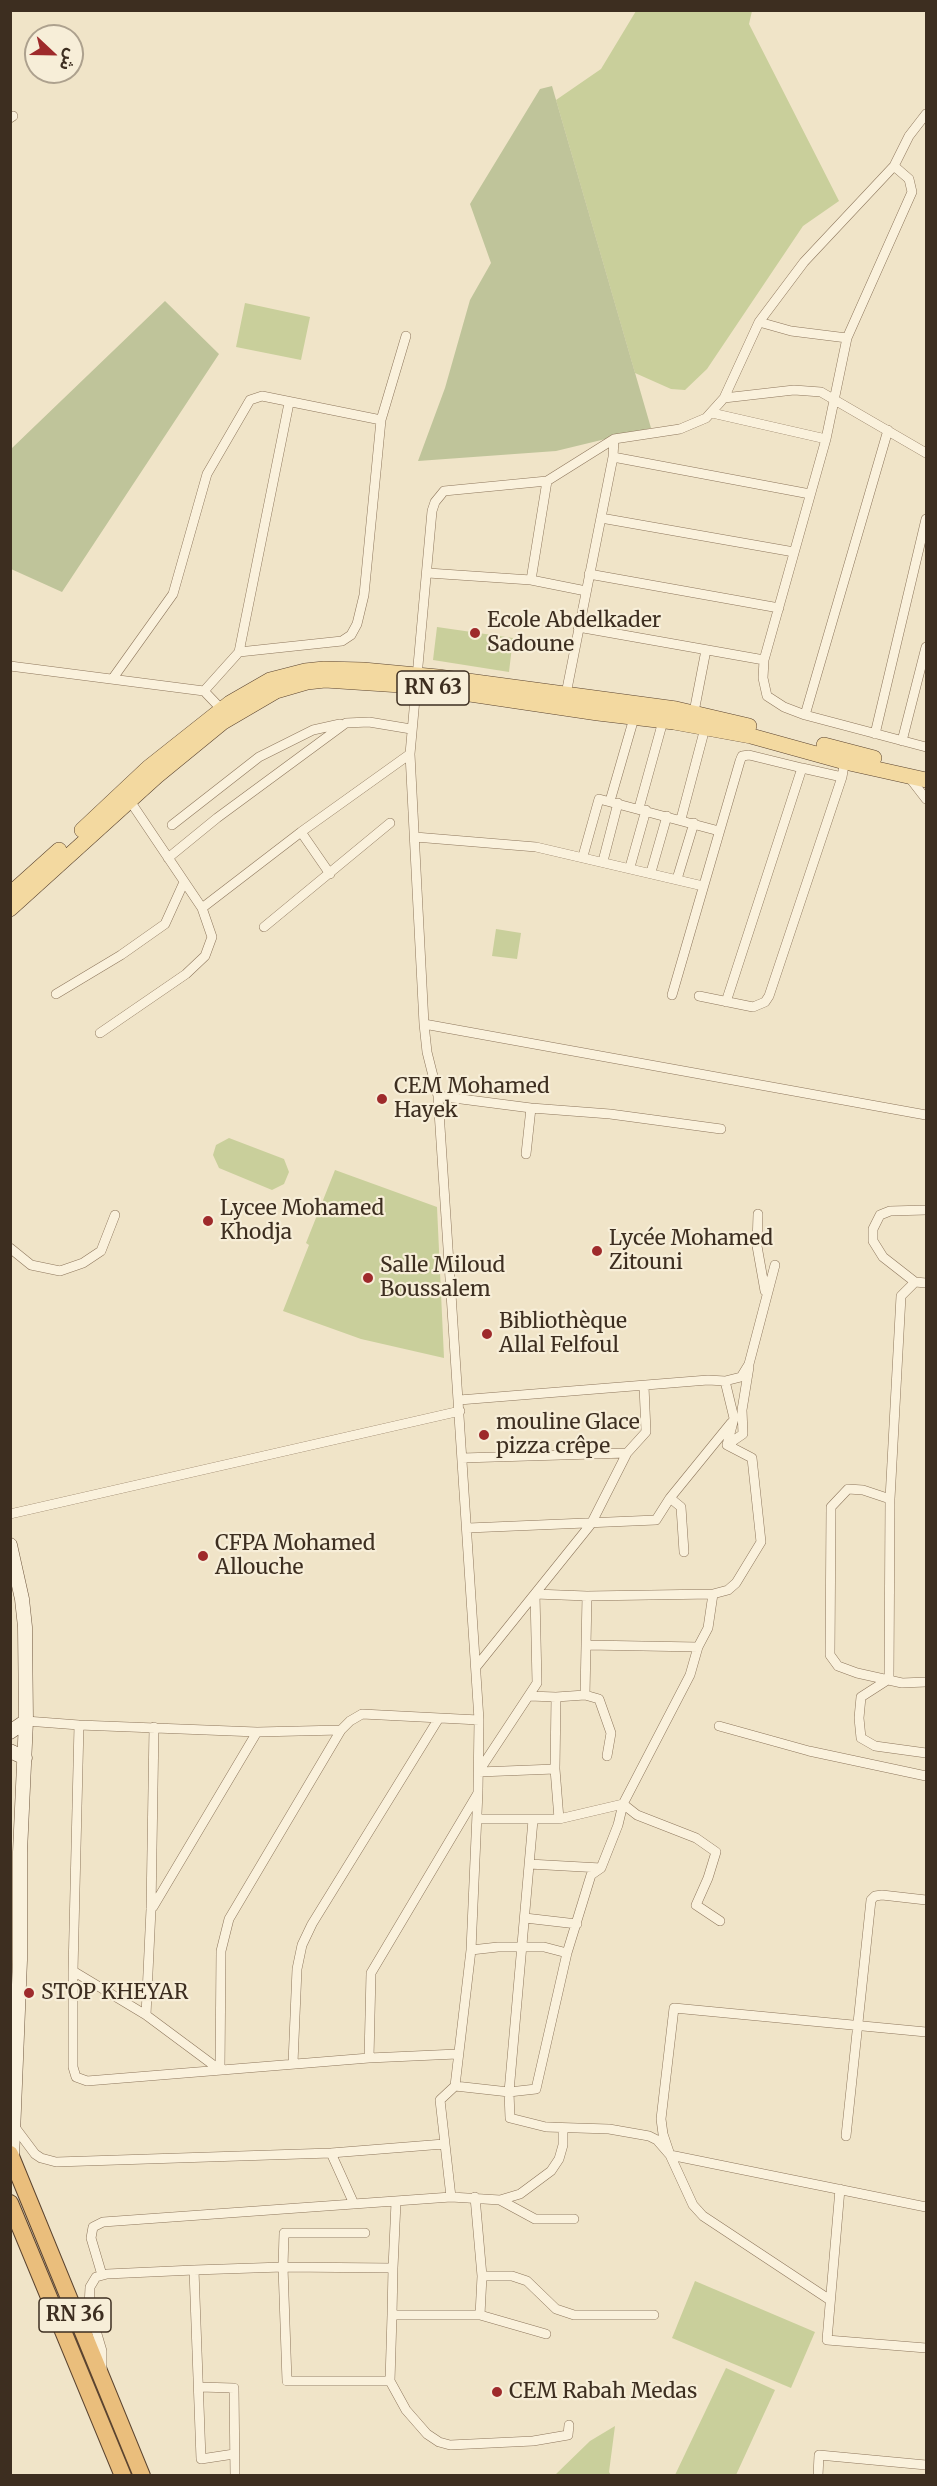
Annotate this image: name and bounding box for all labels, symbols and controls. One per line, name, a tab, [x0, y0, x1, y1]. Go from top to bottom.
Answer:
north arrow	[24, 24, 84, 84]
text: ش	[55, 46, 82, 74]
place label: Ecole Abdelkader Sadoune	[487, 608, 661, 658]
marker: Ecole Abdelkader Sadoune	[468, 626, 482, 640]
road number: RN 63	[397, 671, 469, 705]
place label: CEM Mohamed Hayek	[394, 1074, 550, 1124]
marker: CEM Mohamed Hayek	[375, 1092, 389, 1106]
place label: Lycee Mohamed Khodja	[220, 1196, 384, 1246]
marker: Lycee Mohamed Khodja	[201, 1214, 215, 1228]
place label: Lycée Mohamed Zitouni	[609, 1226, 773, 1276]
marker: Lycée Mohamed Zitouni	[590, 1244, 604, 1258]
place label: Salle Miloud Boussalem	[380, 1253, 505, 1303]
marker: Salle Miloud Boussalem	[361, 1271, 375, 1285]
place label: Bibliothèque Allal Felfoul	[499, 1309, 627, 1359]
marker: Bibliothèque Allal Felfoul	[480, 1327, 494, 1341]
place label: mouline Glace pizza crêpe	[496, 1410, 640, 1460]
marker: mouline Glace pizza crêpe	[477, 1428, 491, 1442]
place label: CFPA Mohamed Allouche	[215, 1531, 376, 1581]
marker: CFPA Mohamed Allouche	[196, 1549, 210, 1563]
place label: STOP KHEYAR	[41, 1980, 188, 2006]
marker: STOP KHEYAR	[22, 1986, 36, 2000]
road number: RN 36	[39, 2298, 111, 2332]
place label: CEM Rabah Medas	[509, 2379, 697, 2405]
marker: CEM Rabah Medas	[490, 2385, 504, 2399]

